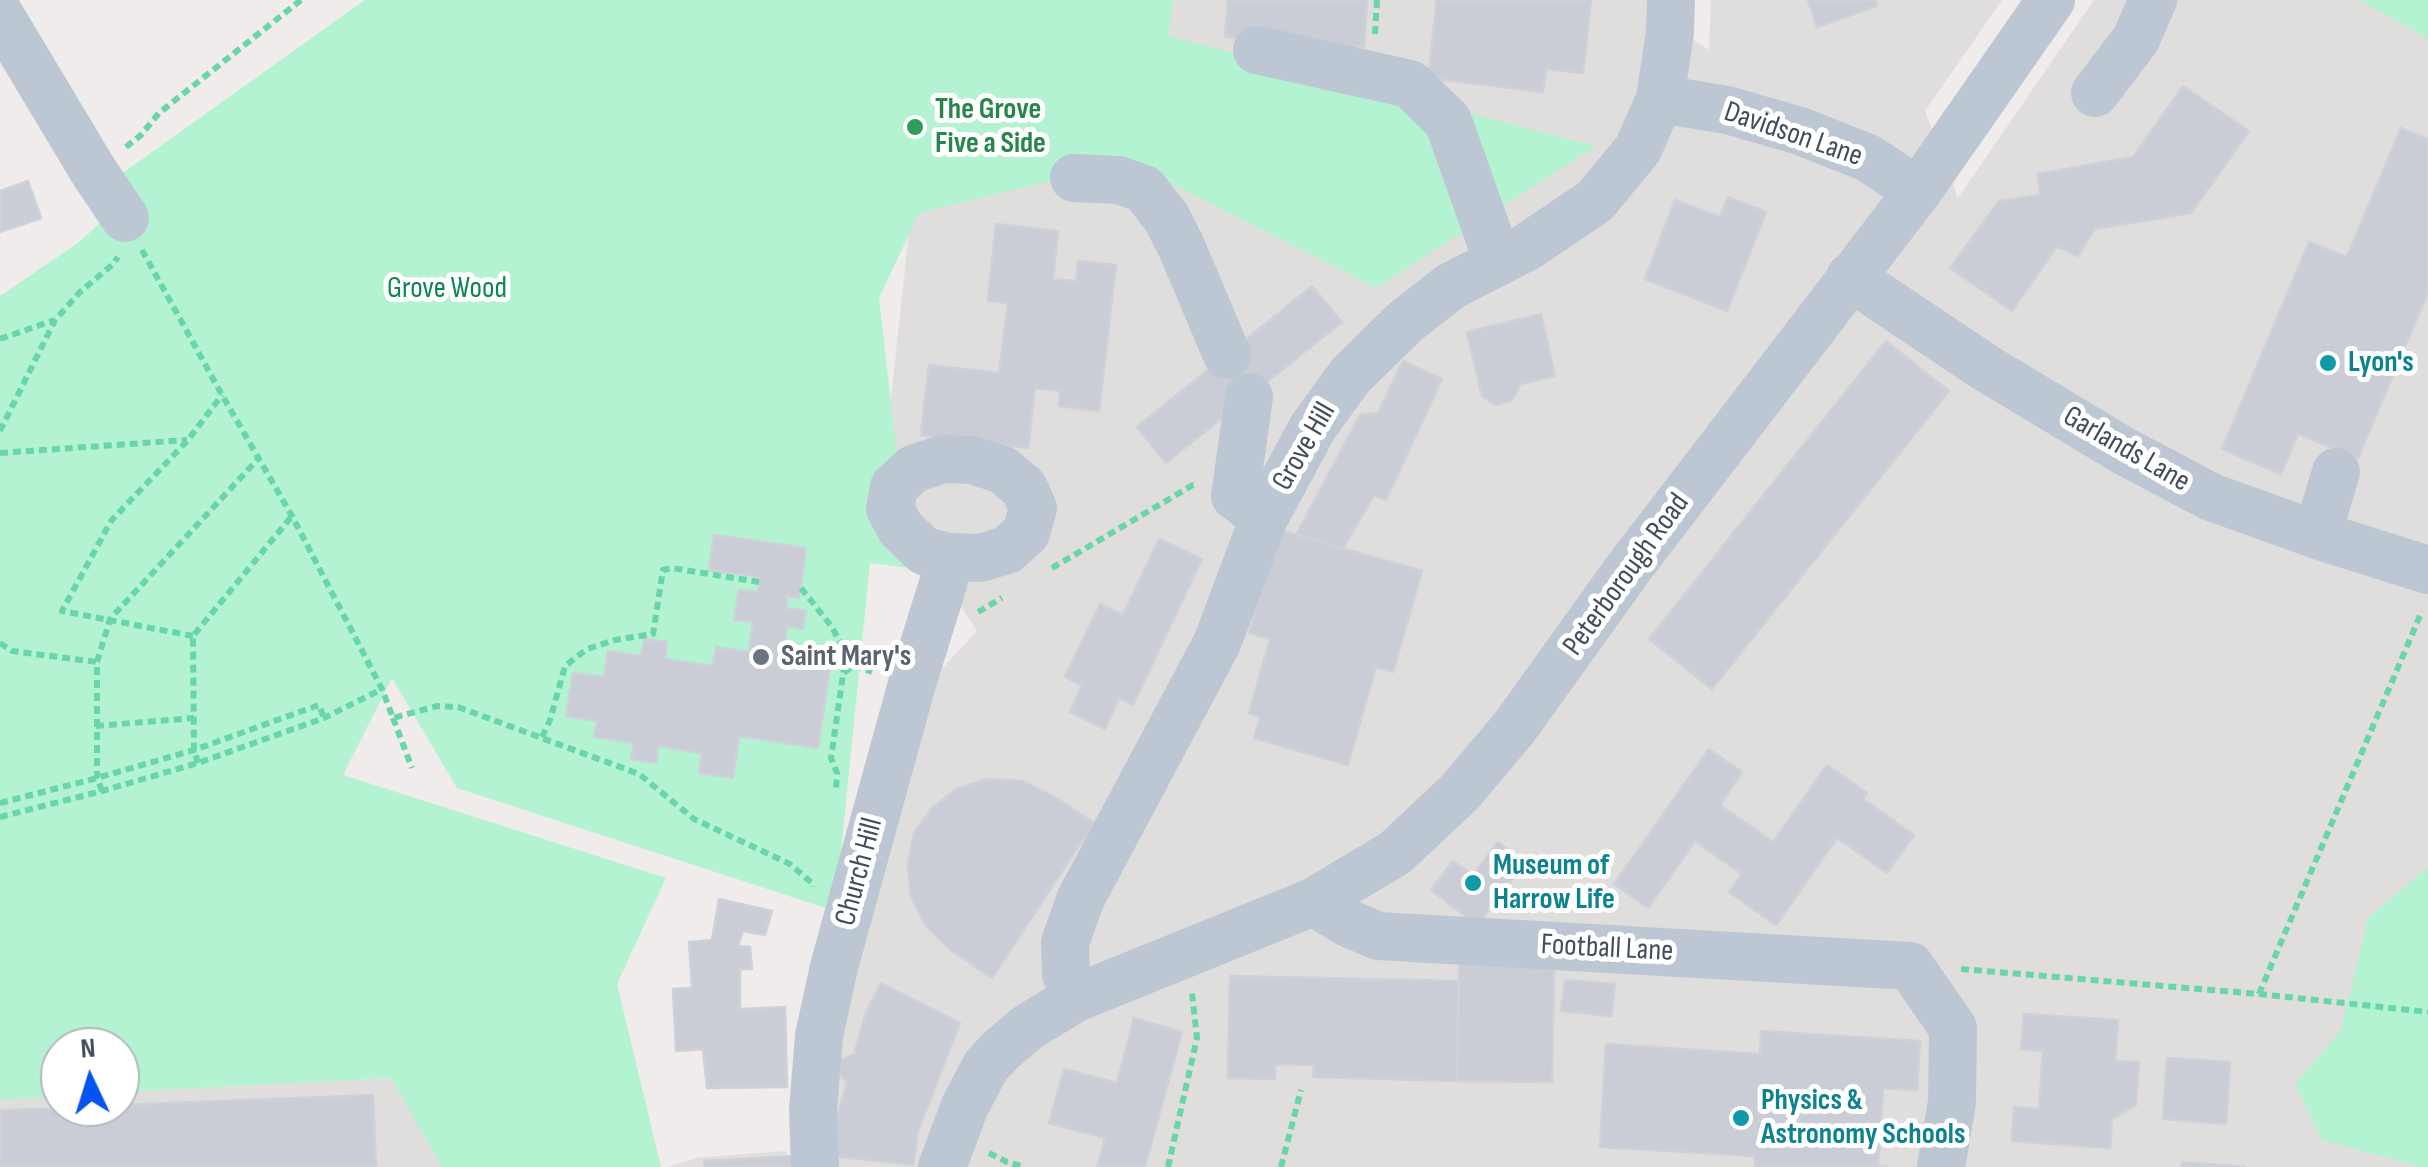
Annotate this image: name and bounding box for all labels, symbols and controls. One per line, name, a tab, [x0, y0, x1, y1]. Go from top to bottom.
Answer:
place label: The Grove Five a Side	[935, 92, 1046, 162]
street label: Davidson Lane	[1719, 95, 1867, 175]
marker: The Grove Five a Side	[904, 116, 926, 138]
park label: Grove Wood	[387, 271, 507, 307]
place label: Lyon's	[2348, 345, 2414, 381]
marker: Lyon's	[2317, 352, 2339, 374]
street label: Grove Hill	[1266, 397, 1344, 497]
street label: Garlands Lane	[2056, 399, 2196, 501]
street label: Peterborough Road	[1556, 487, 1698, 663]
place label: Saint Mary's	[781, 639, 911, 675]
marker: Saint Mary's	[750, 646, 772, 668]
street label: Church Hill	[828, 814, 892, 930]
place label: Museum of Harrow Life	[1493, 848, 1615, 918]
marker: Museum of Harrow Life	[1462, 872, 1484, 894]
street label: Football Lane	[1540, 928, 1674, 970]
north arrow	[40, 1027, 140, 1127]
text: N	[79, 1032, 97, 1066]
place label: Physics & Astronomy Schools	[1761, 1083, 1965, 1154]
marker: Physics & Astronomy Schools	[1730, 1107, 1752, 1129]

